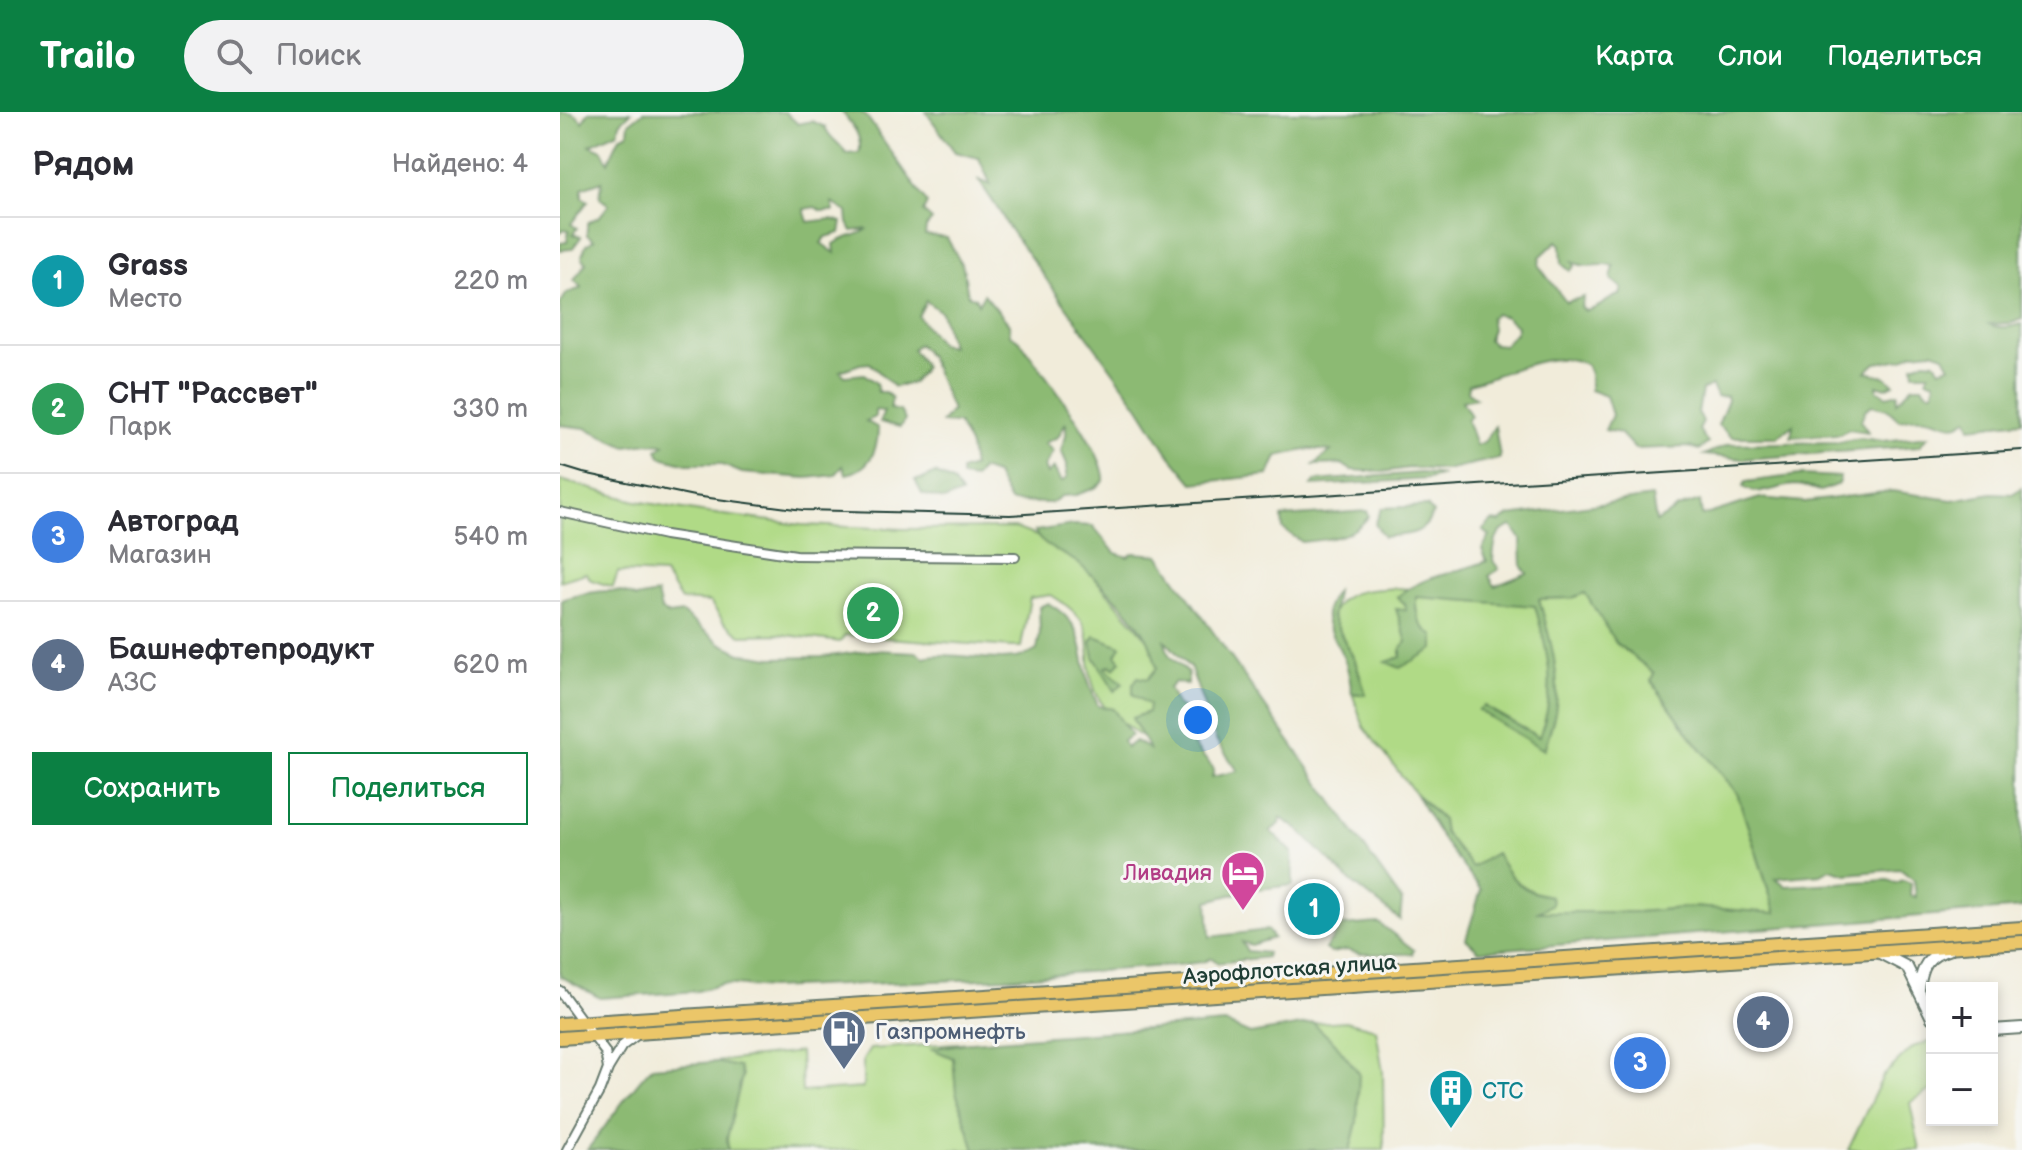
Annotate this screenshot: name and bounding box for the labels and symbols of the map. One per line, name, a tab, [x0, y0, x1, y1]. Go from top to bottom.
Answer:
pin: 2	[847, 583, 899, 643]
your location	[1178, 700, 1218, 740]
hotel icon: Ливадия	[1219, 849, 1267, 912]
place label: Ливадия	[1122, 860, 1212, 887]
pin: 1	[1288, 879, 1340, 939]
street label: Аэрофлотская улица	[1181, 949, 1398, 991]
pin: 4	[1737, 992, 1789, 1052]
fuel station icon: Газпромнефть	[820, 1008, 868, 1071]
place label: Газпромнефть	[875, 1019, 1026, 1046]
pin: 3	[1614, 1033, 1666, 1093]
building icon: СТС	[1427, 1067, 1475, 1130]
place label: СТС	[1482, 1078, 1524, 1105]

